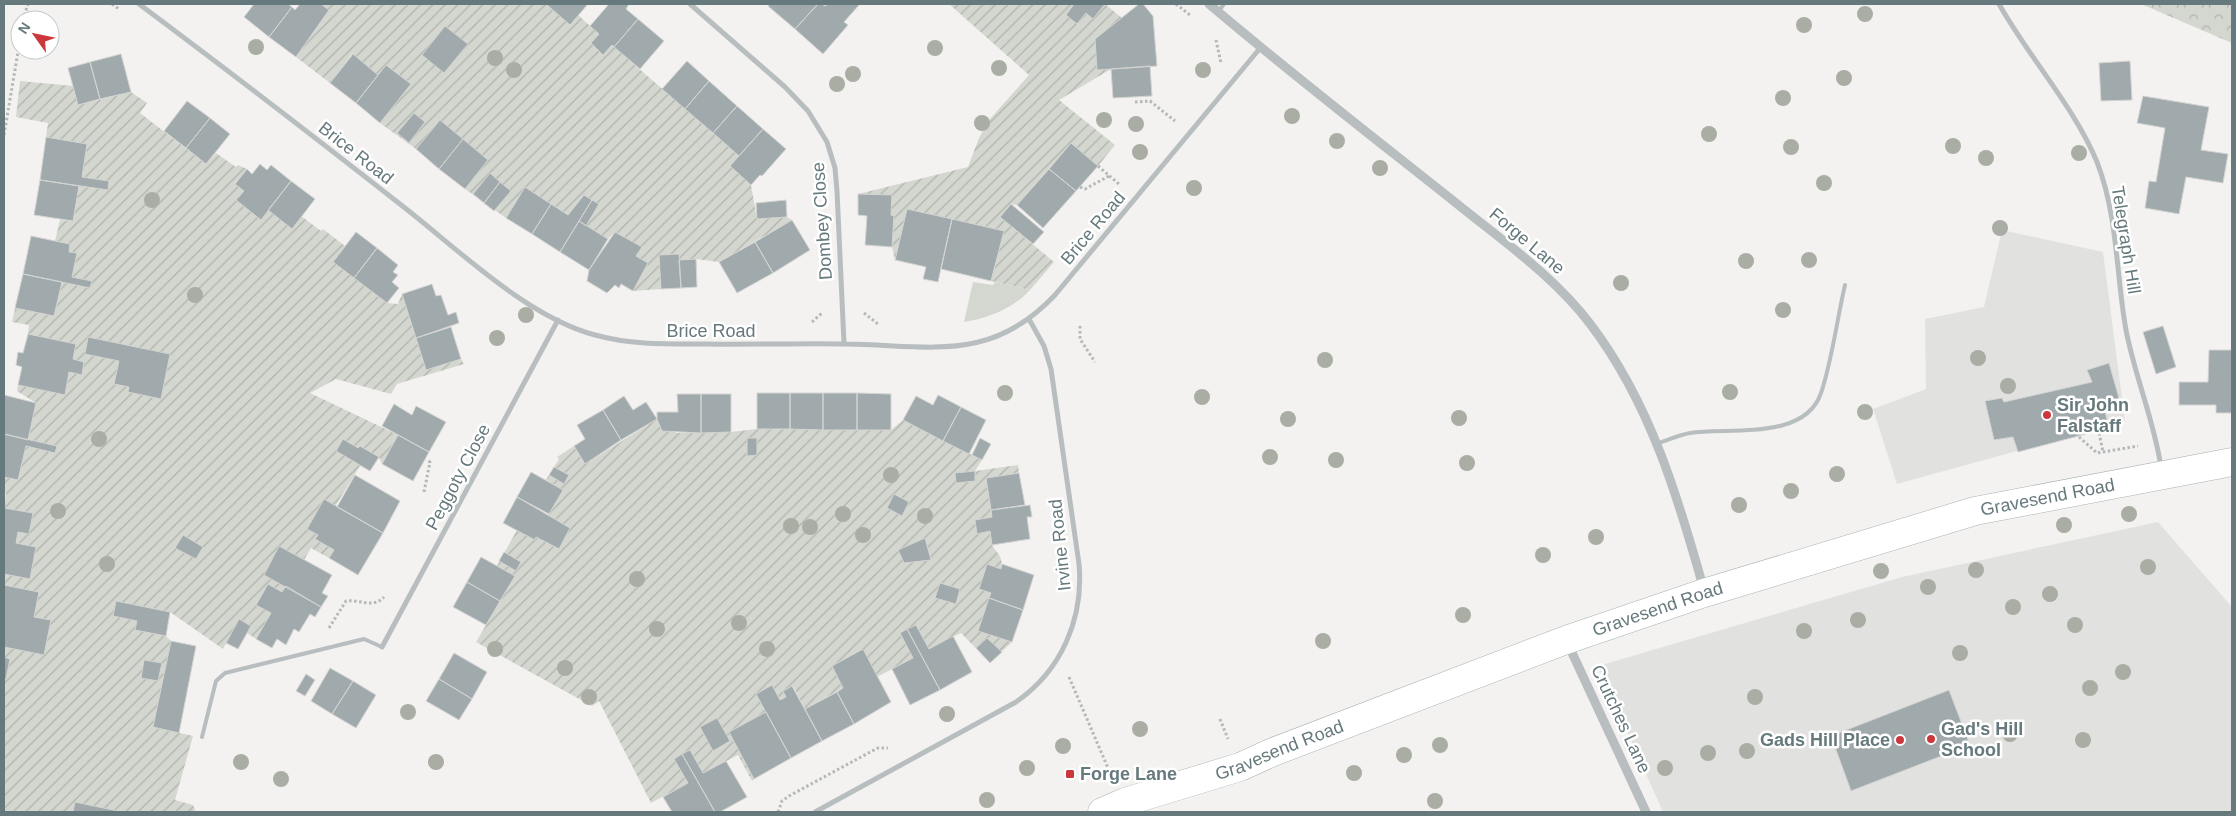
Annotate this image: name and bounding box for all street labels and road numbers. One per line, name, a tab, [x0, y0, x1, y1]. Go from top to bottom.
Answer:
street label: Brice Road	[315, 118, 397, 188]
street label: Dombey Close	[808, 161, 836, 281]
street label: Telegraph Hill	[2108, 185, 2144, 295]
street label: Brice Road	[1057, 187, 1129, 269]
street label: Forge Lane	[1485, 204, 1569, 278]
street label: Brice Road	[666, 321, 756, 341]
street label: Peggoty Close	[422, 421, 494, 533]
street label: Gravesend Road	[1979, 475, 2116, 520]
street label: Irvine Road	[1045, 498, 1075, 592]
street label: Gravesend Road	[1590, 578, 1725, 640]
street label: Crutches Lane	[1587, 662, 1655, 776]
street label: Gravesend Road	[1213, 716, 1346, 784]

